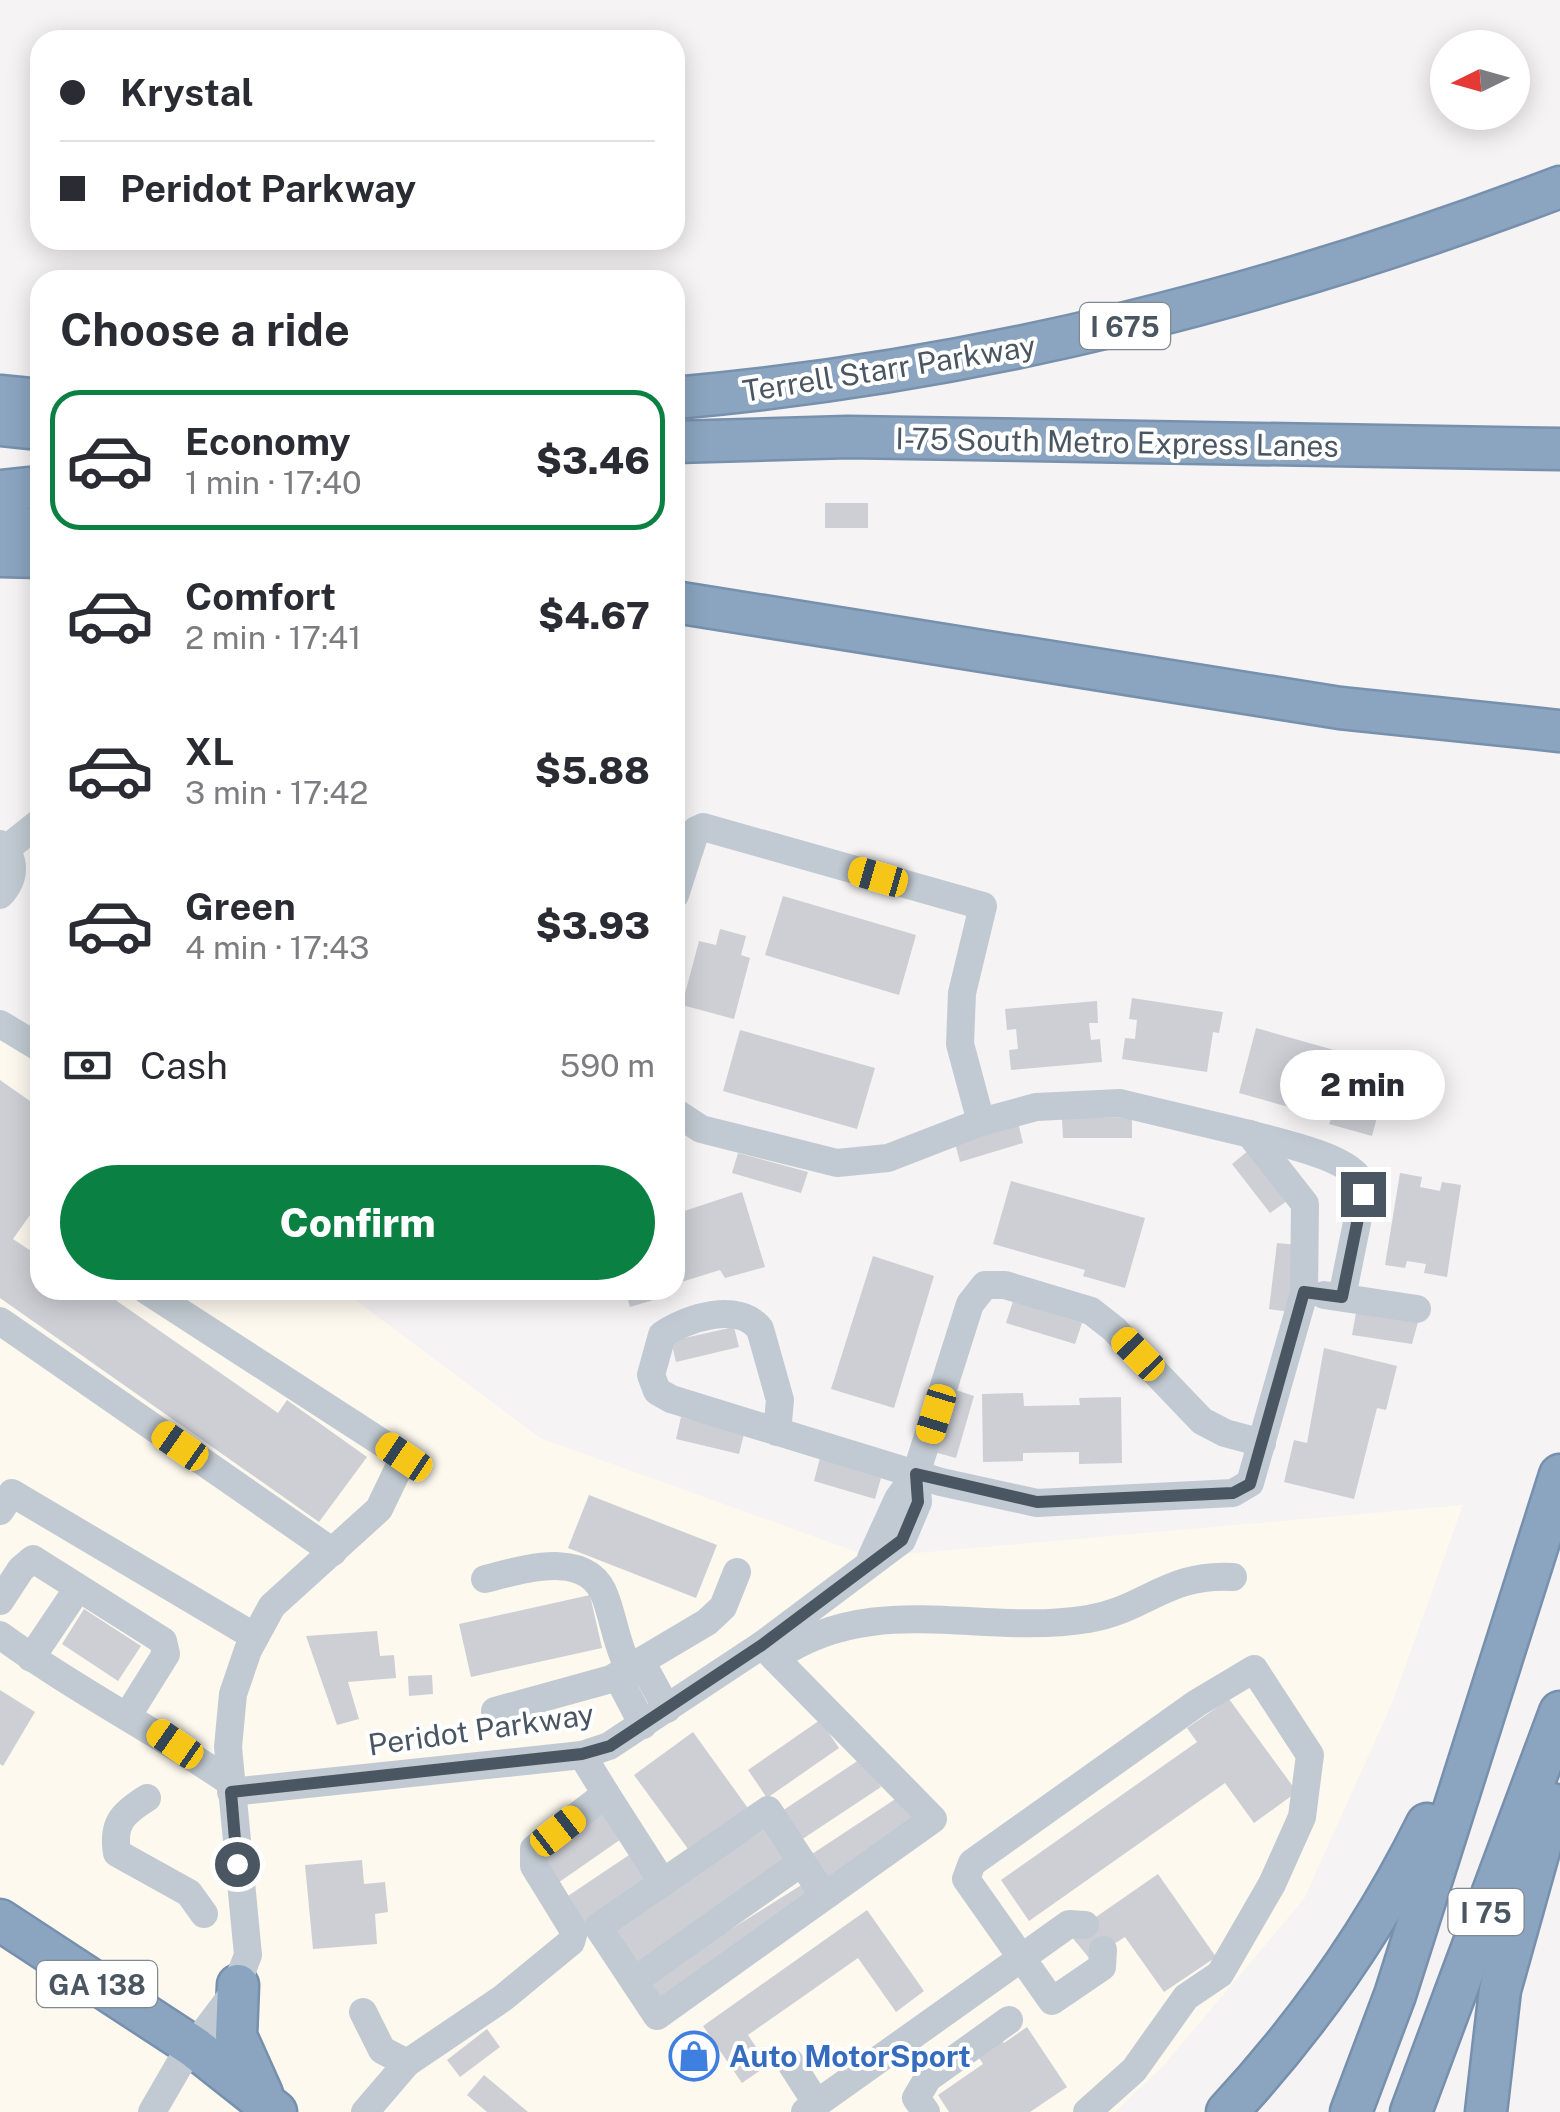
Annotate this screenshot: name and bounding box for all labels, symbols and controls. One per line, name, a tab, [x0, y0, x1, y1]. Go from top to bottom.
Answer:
north arrow	[1430, 30, 1530, 130]
map controls	[1430, 30, 1530, 130]
text: Krystal	[120, 70, 254, 115]
text: Peridot Parkway	[120, 166, 416, 211]
text: Choose a ride	[60, 303, 350, 356]
road number: I 675	[1080, 303, 1170, 349]
street label: Terrell Starr Parkway	[740, 327, 1038, 409]
icon: car	[65, 415, 155, 505]
text: Economy	[185, 419, 351, 464]
street label: I-75 South Metro Express Lanes	[895, 420, 1339, 464]
text: $3.46	[536, 438, 650, 483]
text: 1 min · 17:40	[185, 464, 362, 501]
icon: car	[65, 570, 155, 660]
text: Comfort	[185, 574, 336, 619]
text: $4.67	[538, 593, 650, 638]
text: 2 min · 17:41	[185, 619, 361, 656]
icon: car	[65, 725, 155, 815]
text: XL	[185, 729, 234, 774]
text: $5.88	[535, 748, 650, 793]
text: 3 min · 17:42	[185, 774, 368, 811]
car	[845, 854, 911, 900]
icon: car	[65, 880, 155, 970]
text: Green	[185, 884, 296, 929]
text: $3.93	[535, 903, 650, 948]
text: 4 min · 17:43	[185, 929, 369, 966]
icon: cash	[60, 1038, 115, 1093]
text: Cash	[140, 1043, 228, 1088]
text: 590 m	[560, 1047, 655, 1084]
callout: 2 min	[1280, 1049, 1446, 1119]
text: 2 min	[1320, 1066, 1405, 1103]
button: Confirm	[60, 1165, 655, 1280]
route end	[1341, 1172, 1386, 1217]
car	[1106, 1322, 1170, 1386]
car	[913, 1381, 959, 1447]
car	[147, 1417, 213, 1475]
car	[371, 1428, 437, 1486]
street label: Peridot Parkway	[366, 1695, 596, 1763]
car	[142, 1715, 208, 1773]
car	[525, 1801, 591, 1861]
route start	[215, 1842, 260, 1887]
road number: I 75	[1448, 1889, 1524, 1935]
road number: GA 138	[37, 1961, 157, 2007]
shop icon: Auto MotorSport	[668, 2030, 720, 2082]
place label: Auto MotorSport	[729, 2038, 971, 2074]

